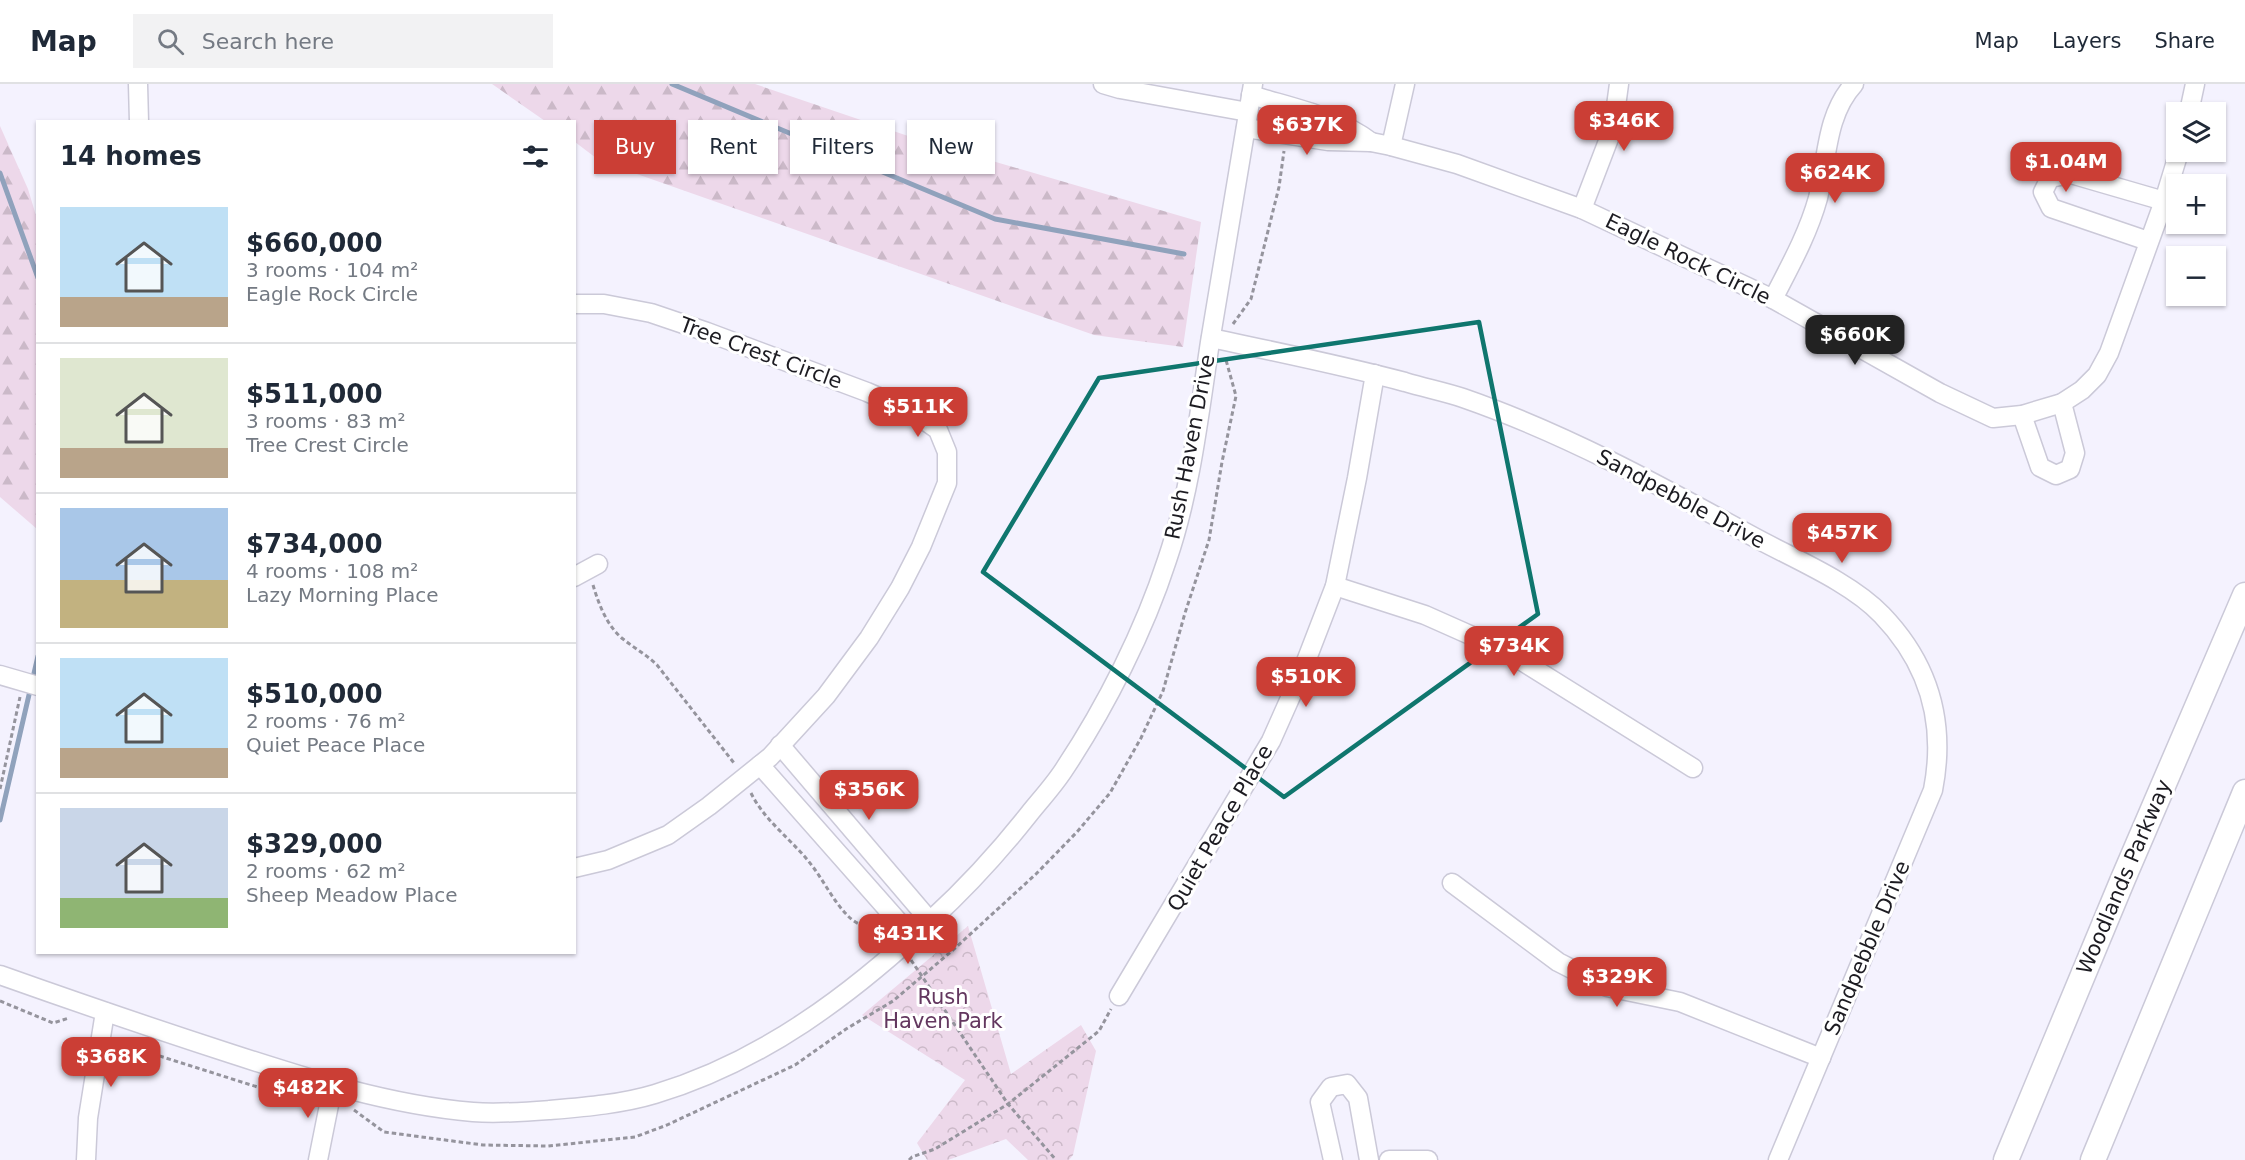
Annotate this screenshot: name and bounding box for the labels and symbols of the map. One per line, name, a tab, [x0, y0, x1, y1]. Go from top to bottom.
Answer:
pin: $346K	[1582, 101, 1666, 152]
pin: $637K	[1265, 105, 1349, 156]
pin: $1.04M	[2017, 142, 2115, 193]
pin: $624K	[1793, 153, 1877, 204]
street label: Eagle Rock Circle	[1602, 209, 1774, 309]
street label: Tree Crest Circle	[676, 312, 845, 394]
pin: $660K	[1813, 315, 1897, 366]
street label: Rush Haven Drive	[1160, 352, 1220, 542]
pin: $511K	[876, 387, 960, 438]
street label: Sandpebble Drive	[1593, 444, 1769, 554]
pin: $457K	[1800, 513, 1884, 564]
pin: $734K	[1472, 626, 1556, 677]
pin: $510K	[1264, 657, 1348, 708]
street label: Quiet Peace Place	[1163, 741, 1277, 915]
pin: $356K	[827, 770, 911, 821]
street label: Woodlands Parkway	[2072, 776, 2176, 978]
street label: Sandpebble Drive	[1819, 857, 1915, 1039]
pin: $431K	[866, 914, 950, 965]
pin: $329K	[1575, 957, 1659, 1008]
park label: Rush Haven Park	[883, 985, 1004, 1033]
pin: $368K	[69, 1037, 153, 1088]
pin: $482K	[266, 1068, 350, 1119]

